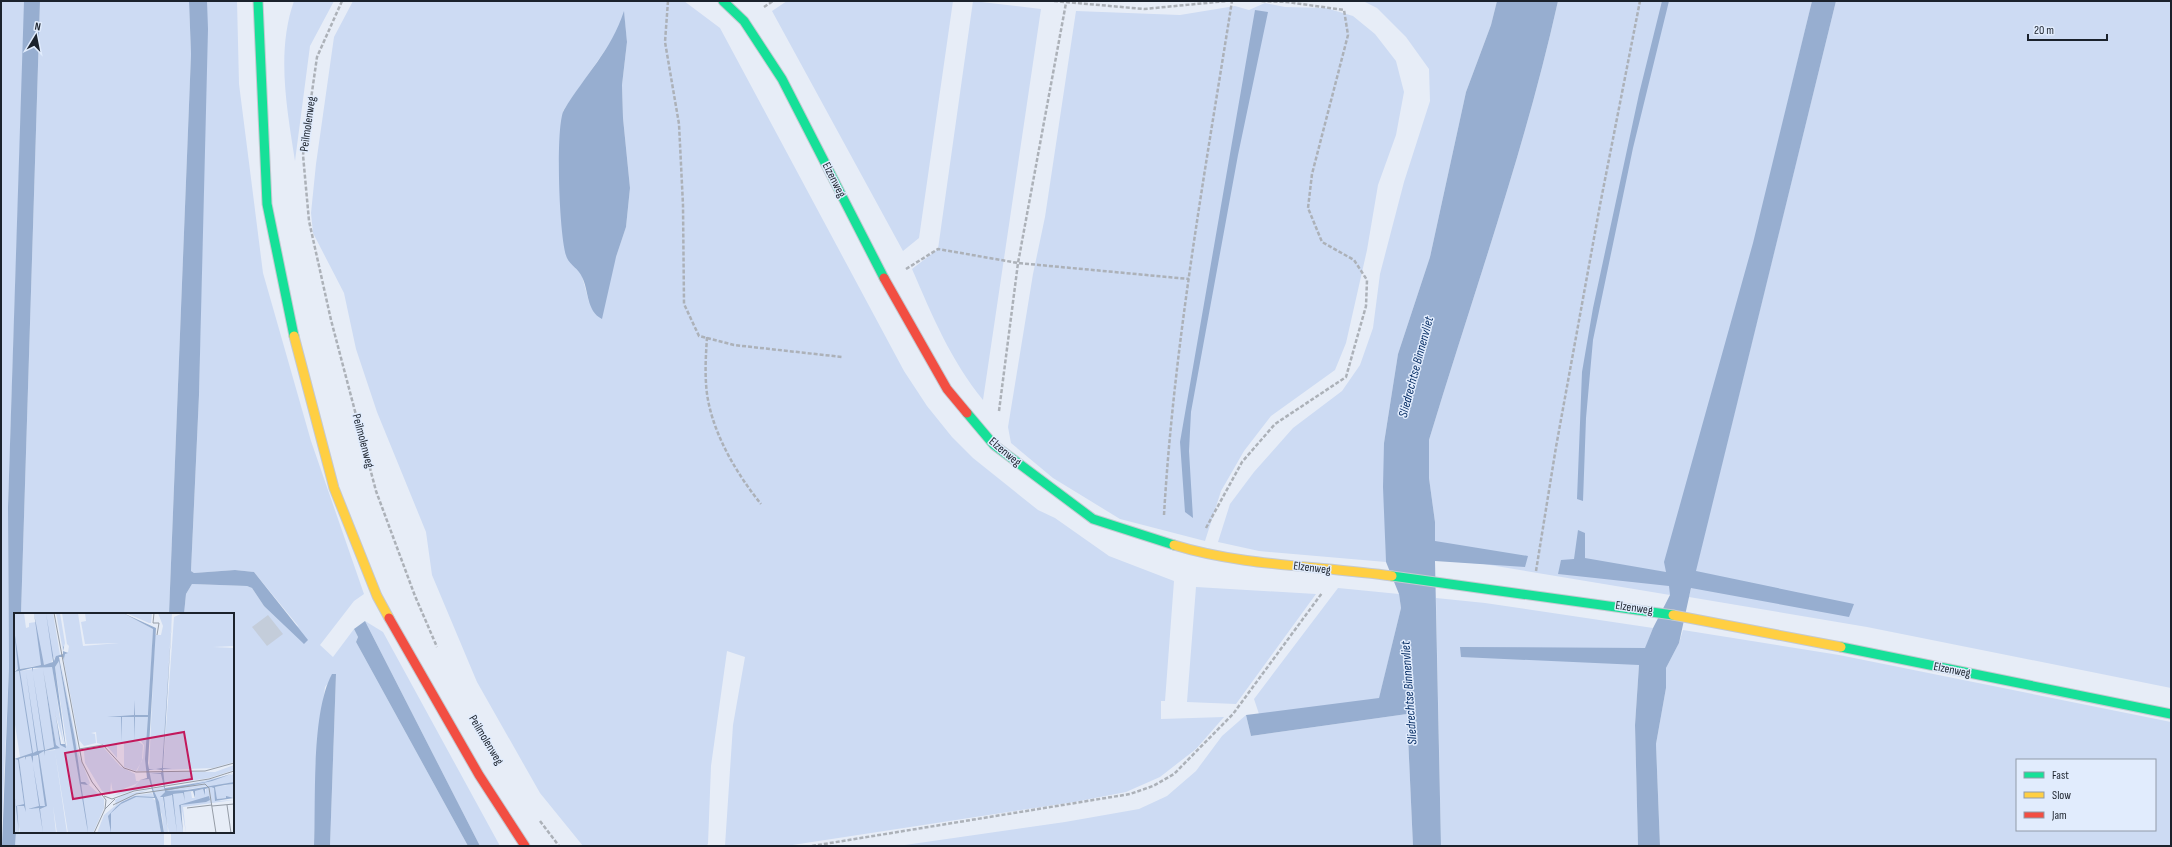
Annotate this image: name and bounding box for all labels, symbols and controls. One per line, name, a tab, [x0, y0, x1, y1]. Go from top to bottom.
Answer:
north arrow	[16, 16, 56, 56]
scale bar	[2028, 16, 2107, 42]
text: N	[34, 20, 42, 34]
text: 20 m	[2034, 23, 2054, 38]
street label: Peilmolenweg	[297, 95, 319, 153]
street label: Elzenweg	[819, 160, 849, 200]
water label: Sliedrechtse Binnenvliet	[1395, 314, 1437, 419]
street label: Peilmolenweg	[349, 412, 377, 470]
street label: Elzenweg	[986, 434, 1024, 470]
street label: Elzenweg	[1292, 558, 1332, 578]
street label: Elzenweg	[1614, 598, 1654, 618]
inset map	[14, 613, 234, 833]
water label: Sliedrechtse Binnenvliet	[1397, 640, 1421, 745]
street label: Elzenweg	[1932, 659, 1972, 681]
street label: Peilmolenweg	[465, 712, 507, 768]
legend	[2016, 759, 2156, 831]
text: Fast	[2052, 768, 2069, 783]
text: Slow	[2052, 788, 2071, 803]
text: Jam	[2051, 808, 2067, 823]

